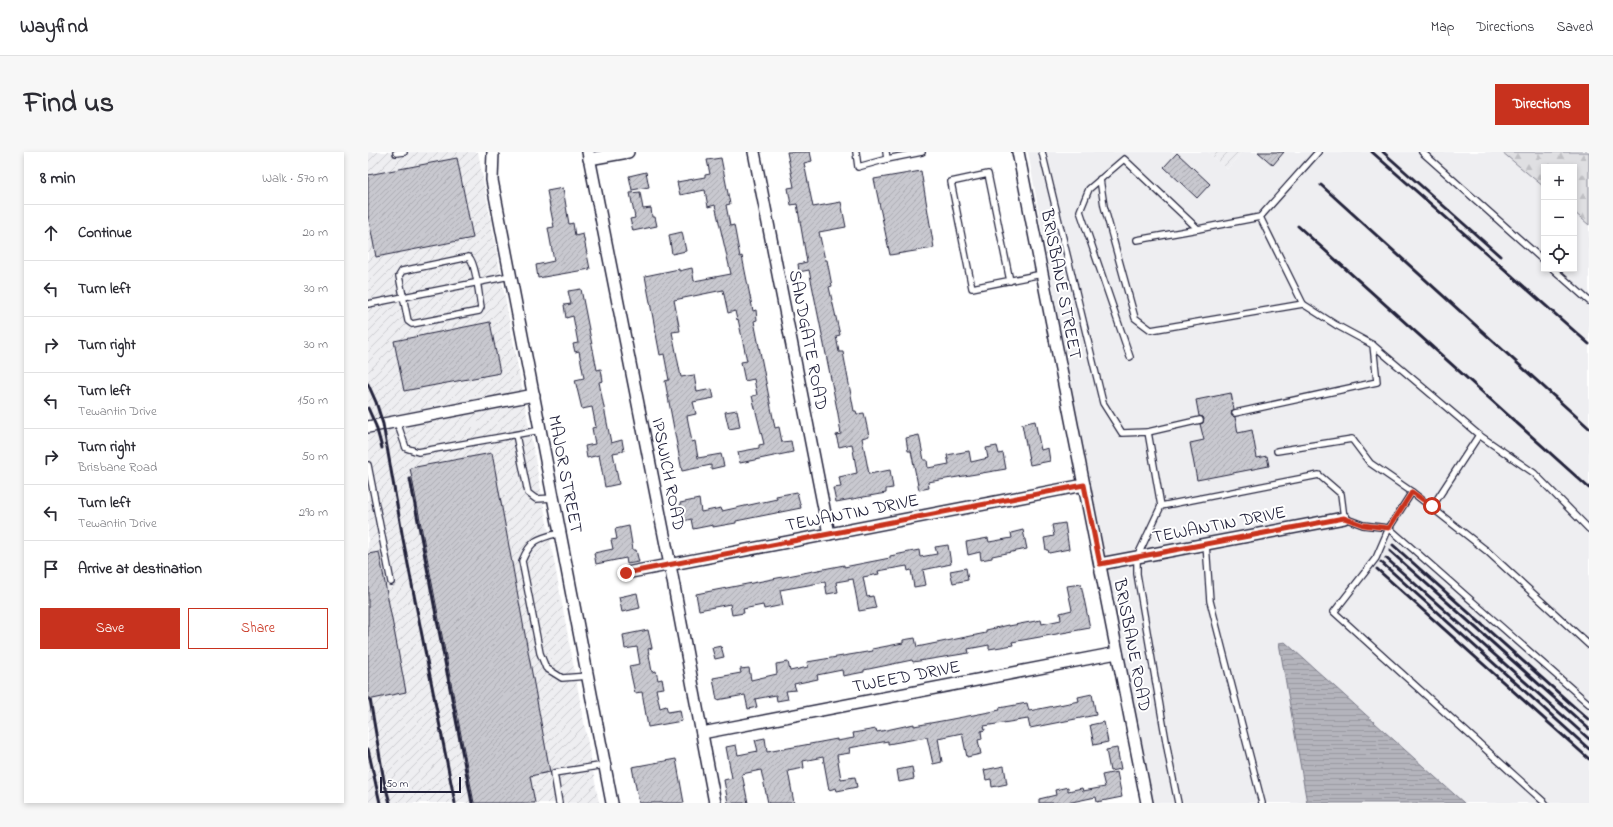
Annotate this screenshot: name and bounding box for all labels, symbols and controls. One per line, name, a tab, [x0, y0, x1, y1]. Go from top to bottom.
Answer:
text: Wayfind	[20, 14, 88, 41]
text: Map	[1431, 17, 1454, 38]
text: Directions	[1476, 17, 1534, 38]
text: Saved	[1556, 17, 1593, 38]
text: Find us	[24, 84, 114, 125]
button: Directions	[1495, 84, 1589, 125]
map controls	[1541, 164, 1577, 272]
button: +	[1541, 164, 1577, 200]
text: 8 min	[40, 166, 75, 191]
text: Walk · 570 m	[262, 169, 328, 188]
button: −	[1541, 200, 1577, 236]
street label: BRISBANE STREET	[1033, 206, 1087, 362]
icon: ahead	[40, 222, 62, 244]
text: Continue	[78, 222, 132, 244]
text: 20 m	[303, 223, 328, 242]
button: locate	[1541, 236, 1577, 272]
street label: SANDGATE ROAD	[781, 268, 833, 413]
icon: left	[40, 278, 62, 300]
text: Turn left	[78, 278, 131, 300]
text: 30 m	[304, 279, 328, 298]
icon: right	[40, 334, 62, 356]
text: Turn right	[78, 334, 136, 356]
text: 30 m	[304, 335, 328, 354]
text: Turn left	[78, 380, 131, 402]
icon: left	[40, 390, 62, 412]
text: 150 m	[297, 391, 328, 410]
text: Tewantin Drive	[78, 402, 157, 421]
street label: MAJOR STREET	[540, 413, 588, 536]
street label: IPSWICH ROAD	[643, 416, 691, 533]
text: Turn right	[78, 436, 136, 458]
icon: right	[40, 446, 62, 468]
text: 50 m	[302, 447, 328, 466]
text: Brisbane Road	[78, 458, 157, 477]
street label: TEWANTIN DRIVE	[783, 488, 921, 540]
text: Turn left	[78, 492, 131, 514]
route start	[1423, 497, 1441, 515]
street label: TEWANTIN DRIVE	[1150, 500, 1288, 552]
icon: left	[40, 502, 62, 524]
text: 290 m	[299, 503, 328, 522]
text: Tewantin Drive	[78, 514, 157, 533]
icon: arrive	[40, 558, 62, 580]
text: Arrive at destination	[78, 558, 202, 580]
route end	[617, 564, 635, 582]
street label: BRISBANE ROAD	[1105, 576, 1157, 714]
button: Save	[40, 608, 180, 649]
button: Share	[188, 608, 328, 649]
street label: TWEED DRIVE	[850, 655, 963, 701]
scale bar	[380, 775, 461, 794]
text: 50 m	[386, 776, 408, 792]

